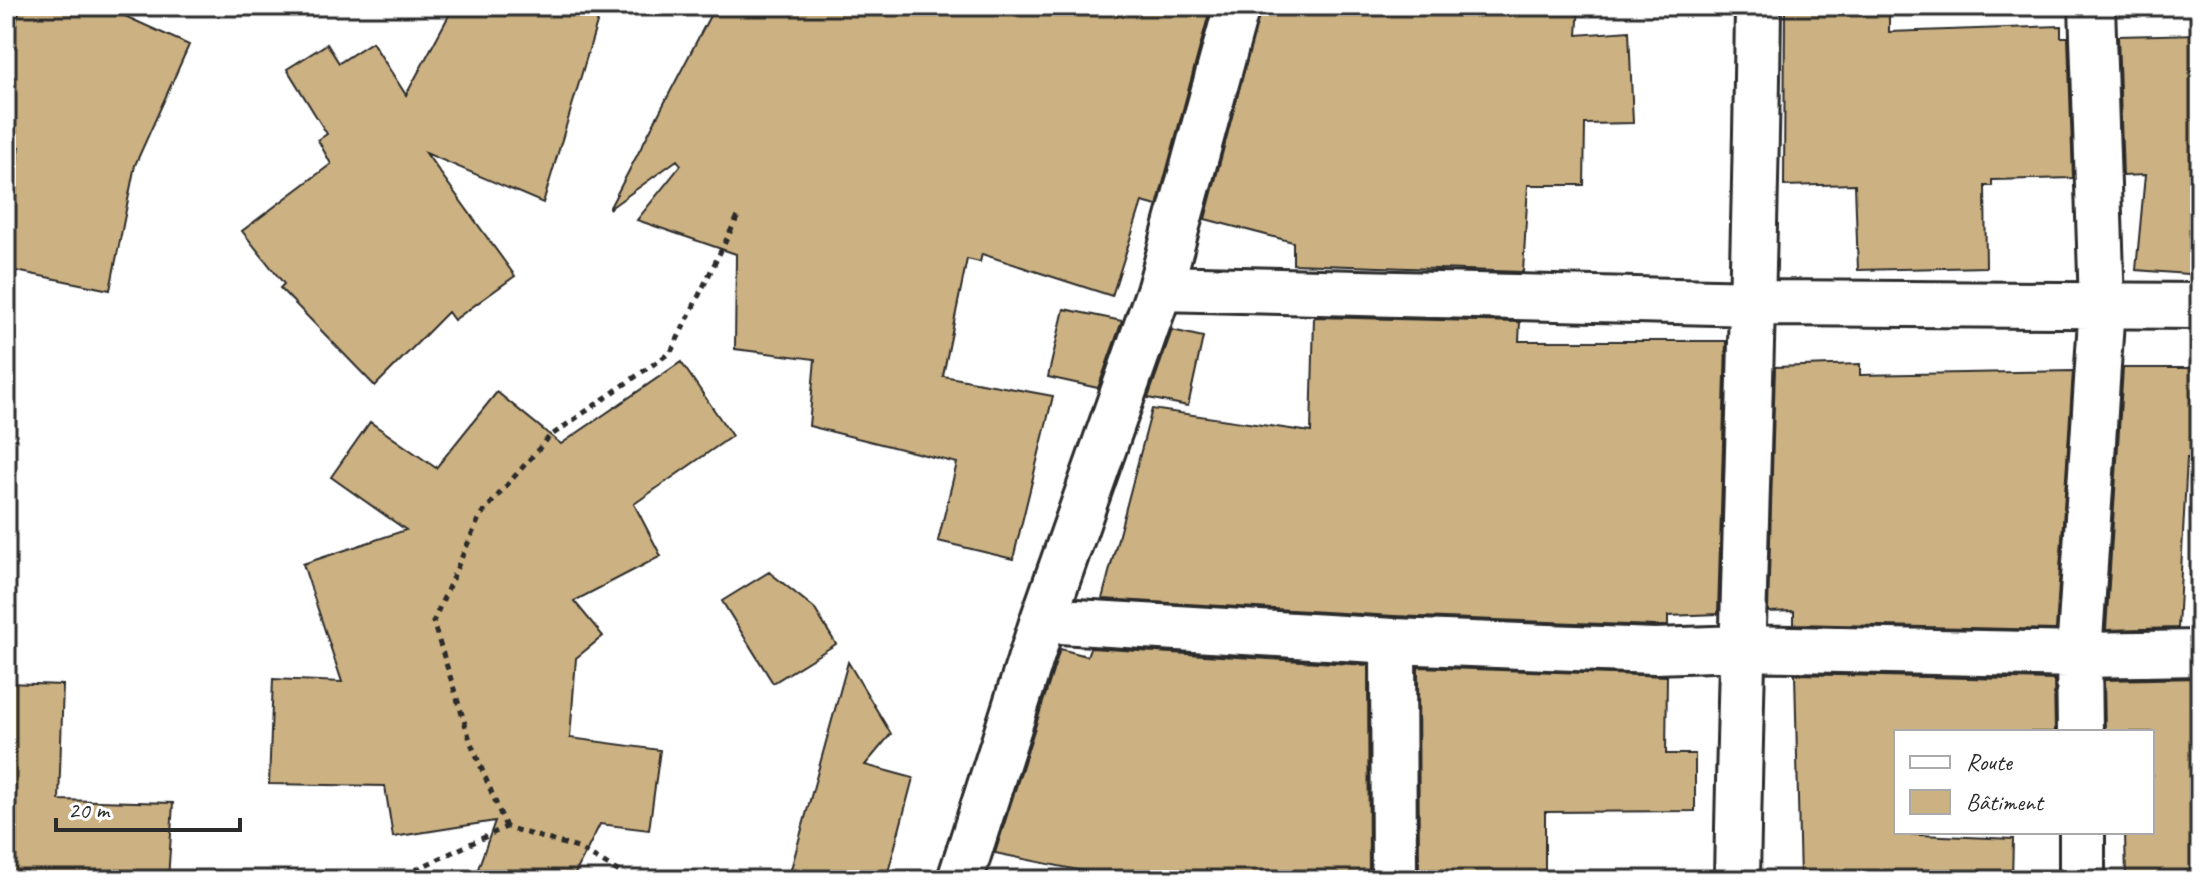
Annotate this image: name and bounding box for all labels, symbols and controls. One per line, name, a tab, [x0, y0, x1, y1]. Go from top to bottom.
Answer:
legend	[1894, 730, 2154, 834]
text: Route	[1966, 747, 2014, 777]
scale bar	[56, 782, 240, 832]
text: Bâtiment	[1966, 787, 2045, 817]
text: 20 m	[68, 795, 111, 825]

